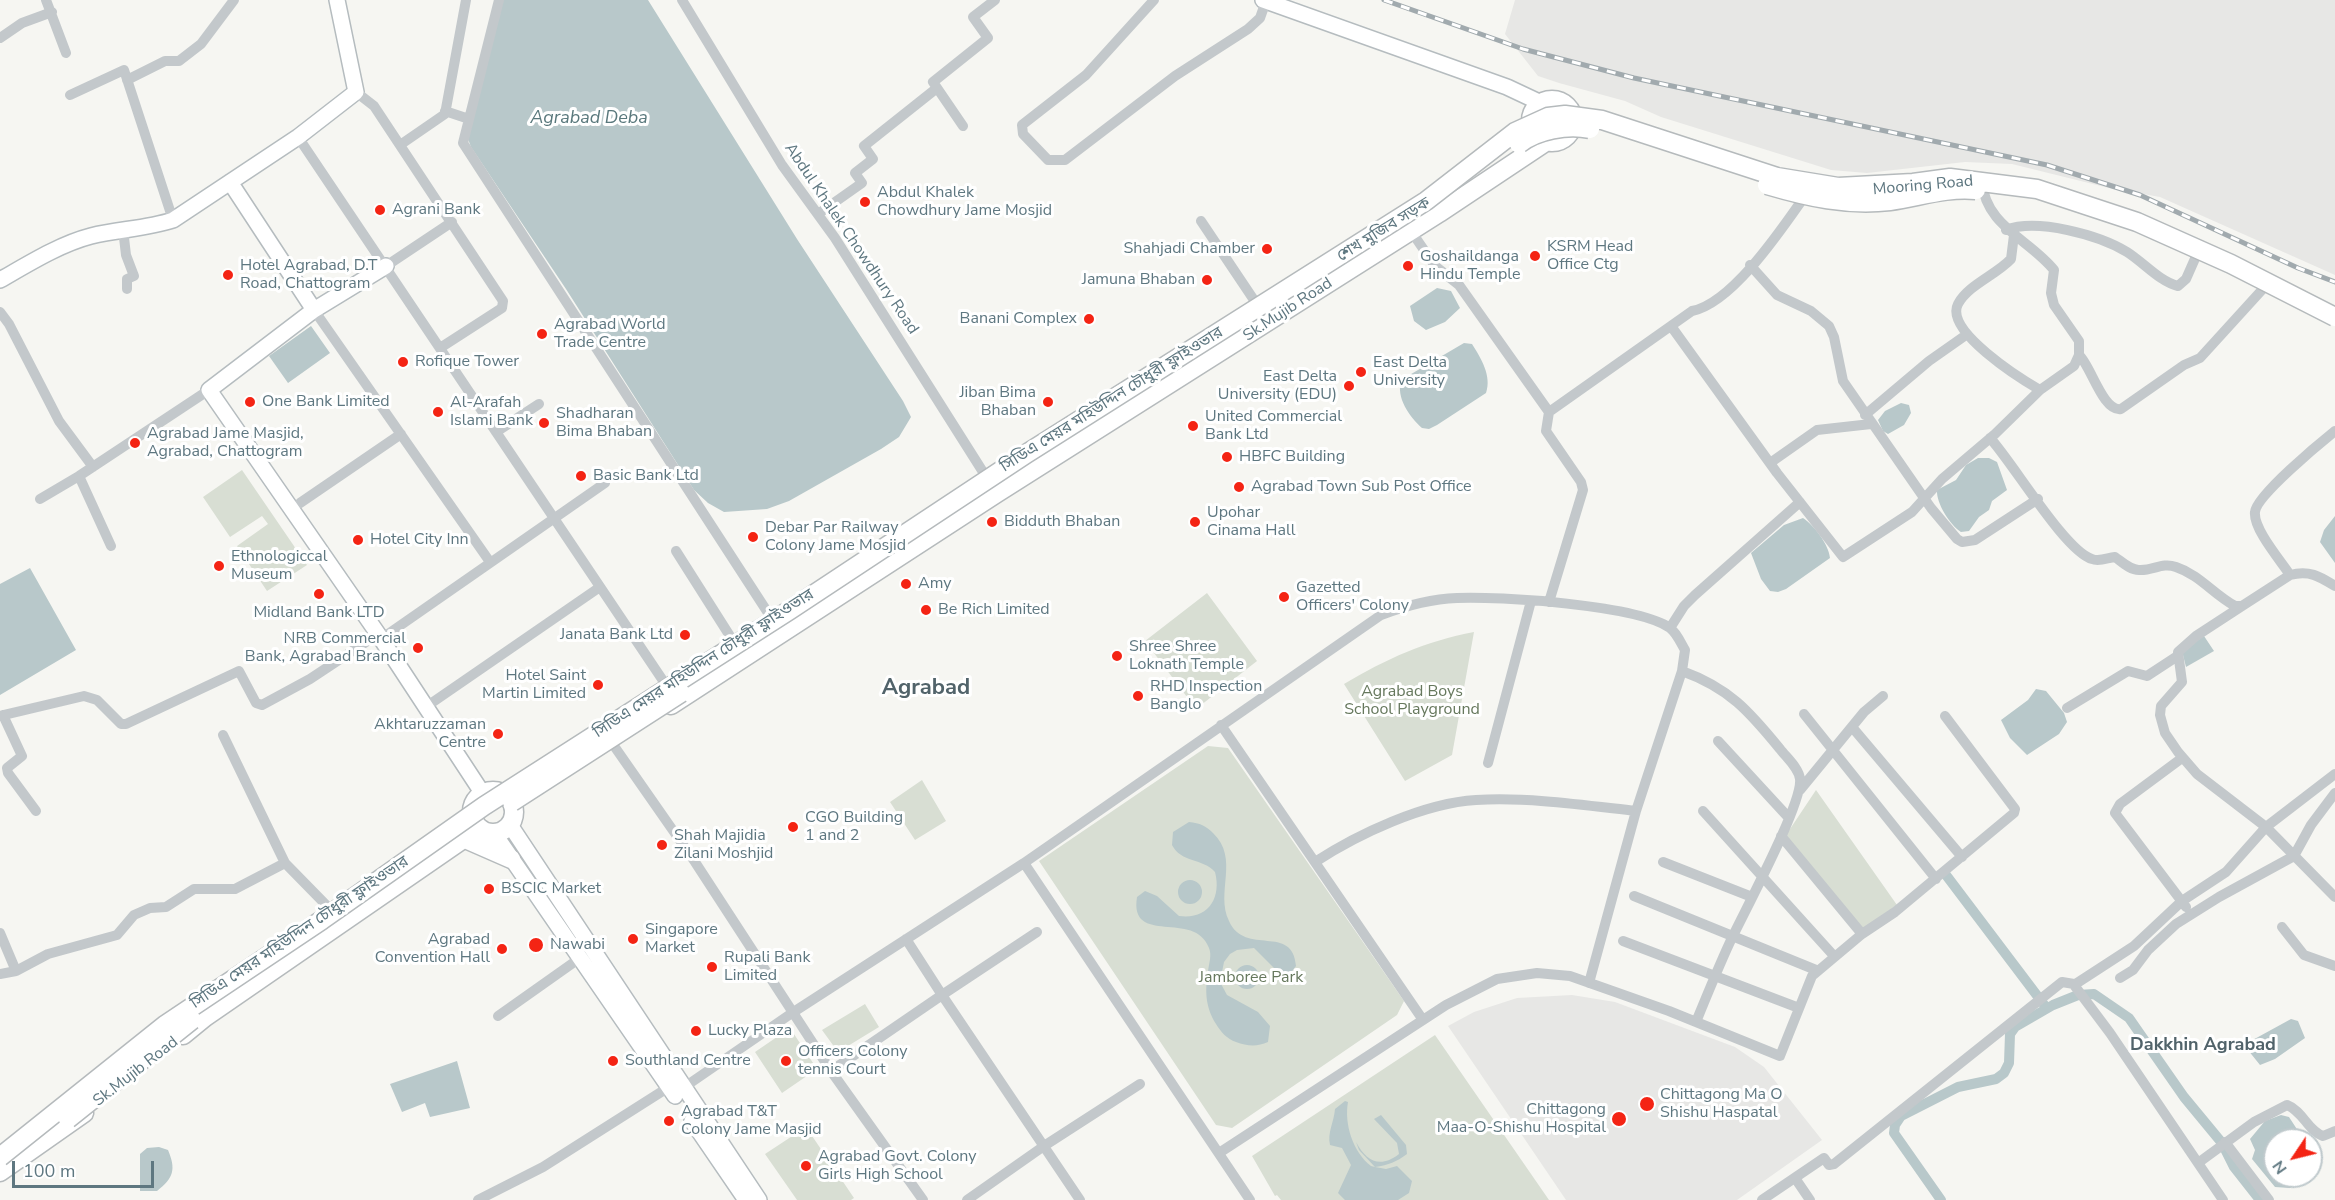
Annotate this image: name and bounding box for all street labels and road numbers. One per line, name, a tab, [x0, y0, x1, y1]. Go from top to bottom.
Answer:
street label: Abdul Khalek Chowdhury Road	[780, 140, 922, 338]
street label: Mooring Road	[1872, 172, 1974, 200]
street label: শেখ মুজিব সড়ক	[1334, 194, 1434, 266]
street label: Sk.Mujib Road	[1240, 274, 1336, 346]
street label: সিডিএ মেয়র মহিউদ্দিন চৌধুরী ফ্লাইওভার	[997, 323, 1227, 477]
street label: সিডিএ মেয়র মহিউদ্দিন চৌধুরী ফ্লাইওভার	[590, 585, 818, 743]
street label: সিডিএ মেয়র মহিউদ্দিন চৌধুরী ফ্লাইওভার	[187, 853, 413, 1013]
street label: Sk.Mujib Road	[90, 1033, 182, 1111]

